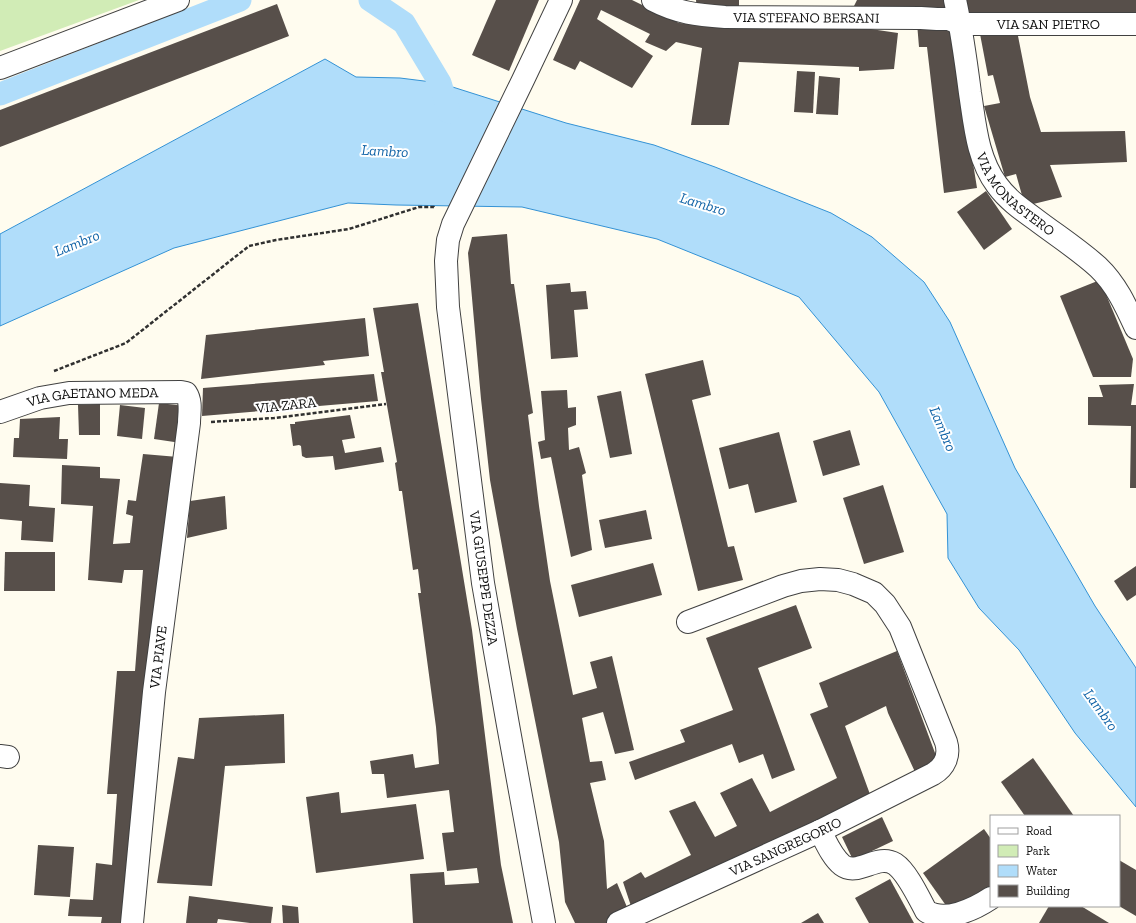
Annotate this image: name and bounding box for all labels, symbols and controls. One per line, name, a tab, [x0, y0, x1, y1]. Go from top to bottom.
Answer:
street label: VIA STEFANO BERSANI	[732, 9, 879, 27]
street label: VIA SAN PIETRO	[996, 16, 1100, 33]
water label: Lambro	[361, 141, 409, 161]
street label: VIA MONASTERO	[972, 149, 1058, 240]
water label: Lambro	[678, 188, 728, 220]
water label: Lambro	[52, 226, 102, 260]
street label: VIA GAETANO MEDA	[24, 384, 159, 411]
street label: VIA ZARA	[254, 394, 318, 417]
water label: Lambro	[926, 404, 960, 454]
street label: VIA GIUSEPPE DEZZA	[466, 509, 501, 647]
street label: VIA PIAVE	[146, 625, 171, 690]
water label: Lambro	[1080, 686, 1122, 734]
street label: VIA SANGREGORIO	[726, 814, 844, 880]
legend	[990, 815, 1120, 907]
text: Road	[1026, 824, 1052, 838]
text: Park	[1026, 844, 1051, 858]
text: Water	[1026, 864, 1058, 878]
text: Building	[1026, 884, 1070, 898]

